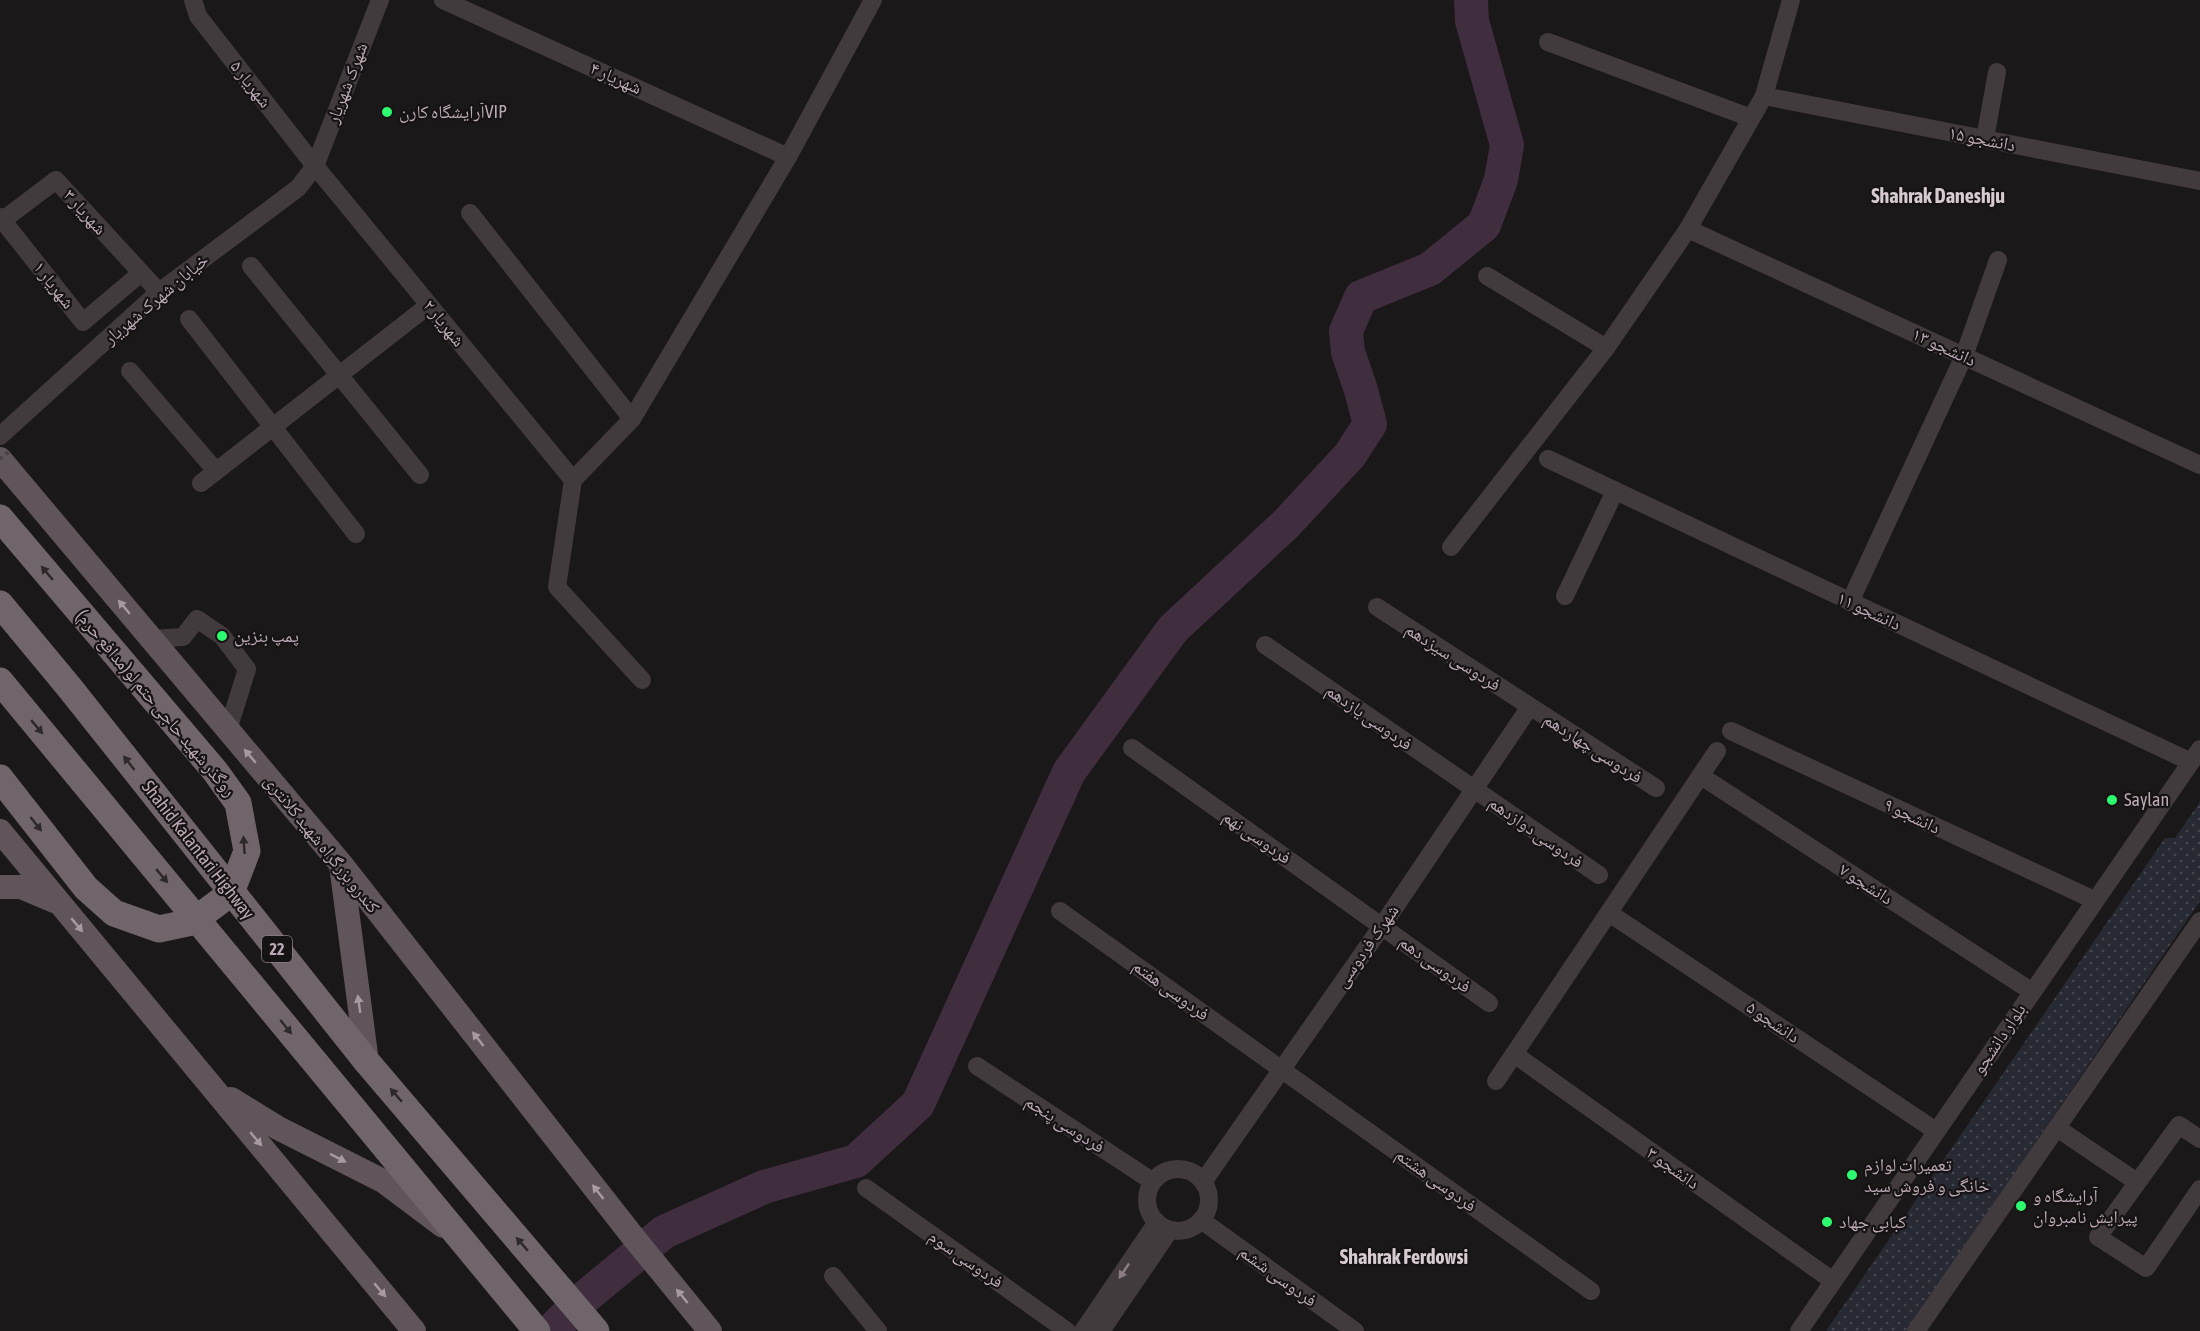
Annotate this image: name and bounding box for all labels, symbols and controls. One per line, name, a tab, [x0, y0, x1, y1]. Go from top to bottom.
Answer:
street label: شهرک شهریار	[321, 39, 372, 127]
street label: ۵ شهریار	[226, 56, 276, 112]
street label: شهریار ۴	[587, 57, 645, 98]
place label: آرایشگاه کارنVIP	[399, 101, 507, 123]
marker: آرایشگاه کارنVIP	[380, 105, 394, 119]
street label: دانشجو ۱۵	[1947, 122, 2017, 155]
street label: ۳ شهریار	[59, 184, 111, 239]
district label: Shahrak Daneshju	[1871, 184, 2005, 207]
street label: خیابان شهرک شهریار	[98, 249, 213, 350]
street label: ۱ شهریار	[29, 257, 79, 313]
street label: ۲ شهریار	[419, 295, 470, 351]
street label: دانشجو ۱۳	[1909, 323, 1979, 370]
one-way arrow	[41, 566, 54, 581]
street label: دانشجو ۱۱	[1834, 587, 1904, 634]
one-way arrow	[118, 600, 131, 615]
street label: روگذر شهید حاجی حتم لو(مدافع حرم)	[71, 605, 241, 802]
street label: فردوسی سیزدهم	[1401, 618, 1505, 697]
place label: پمپ بنزین	[234, 625, 299, 647]
marker: پمپ بنزین	[215, 629, 229, 643]
street label: فردوسی یازدهم	[1321, 679, 1417, 756]
street label: فردوسی چهاردهم	[1539, 708, 1647, 789]
one-way arrow	[31, 719, 43, 734]
one-way arrow	[244, 749, 257, 764]
one-way arrow	[123, 755, 136, 771]
street label: کندرو بزرگراه شهید کلانتری	[259, 770, 385, 918]
street label: Shahid Kalantari Highway	[138, 776, 259, 923]
place label: Saylan	[2124, 789, 2169, 810]
street label: فردوسی دوازدهم	[1484, 791, 1588, 874]
street label: دانشجو ۹	[1881, 793, 1944, 838]
marker: Saylan	[2105, 793, 2119, 807]
street label: فردوسی نهم	[1218, 805, 1296, 869]
one-way arrow	[29, 816, 42, 832]
one-way arrow	[240, 835, 249, 854]
street label: دانشجو ۷	[1835, 859, 1897, 909]
one-way arrow	[155, 868, 168, 883]
street label: شهرک فردوسی	[1330, 900, 1404, 992]
one-way arrow	[70, 917, 83, 932]
street label: فردوسی دهم	[1394, 931, 1475, 998]
road number: 22	[262, 936, 292, 962]
street label: فردوسی هفتم	[1128, 955, 1214, 1026]
one-way arrow	[354, 994, 364, 1013]
street label: دانشجو ۵	[1743, 996, 1804, 1047]
street label: بلوار دانشجو	[1967, 999, 2030, 1078]
one-way arrow	[280, 1019, 293, 1035]
one-way arrow	[472, 1031, 484, 1046]
one-way arrow	[389, 1087, 402, 1103]
street label: فردوسی پنجم	[1021, 1090, 1109, 1159]
one-way arrow	[249, 1131, 262, 1147]
street label: دانشجو ۳	[1643, 1142, 1704, 1193]
street label: فردوسی هشتم	[1391, 1143, 1481, 1217]
one-way arrow	[330, 1153, 347, 1163]
place label: تعمیرات لوازم خانگی و فروش سید	[1864, 1154, 1990, 1197]
marker: تعمیرات لوازم خانگی و فروش سید	[1845, 1168, 1859, 1182]
one-way arrow	[591, 1184, 604, 1200]
place label: آرایشگاه و پیرایش نامبروان	[2033, 1185, 2138, 1228]
marker: آرایشگاه و پیرایش نامبروان	[2014, 1199, 2028, 1213]
place label: کبابی جهاد	[1839, 1211, 1907, 1233]
marker: کبابی جهاد	[1820, 1215, 1834, 1229]
street label: فردوسی سوم	[924, 1225, 1008, 1294]
one-way arrow	[516, 1237, 529, 1252]
street label: فردوسی ششم	[1234, 1240, 1321, 1312]
district label: Shahrak Ferdowsi	[1340, 1245, 1468, 1268]
one-way arrow	[1118, 1262, 1130, 1278]
one-way arrow	[373, 1282, 386, 1297]
one-way arrow	[675, 1288, 688, 1304]

